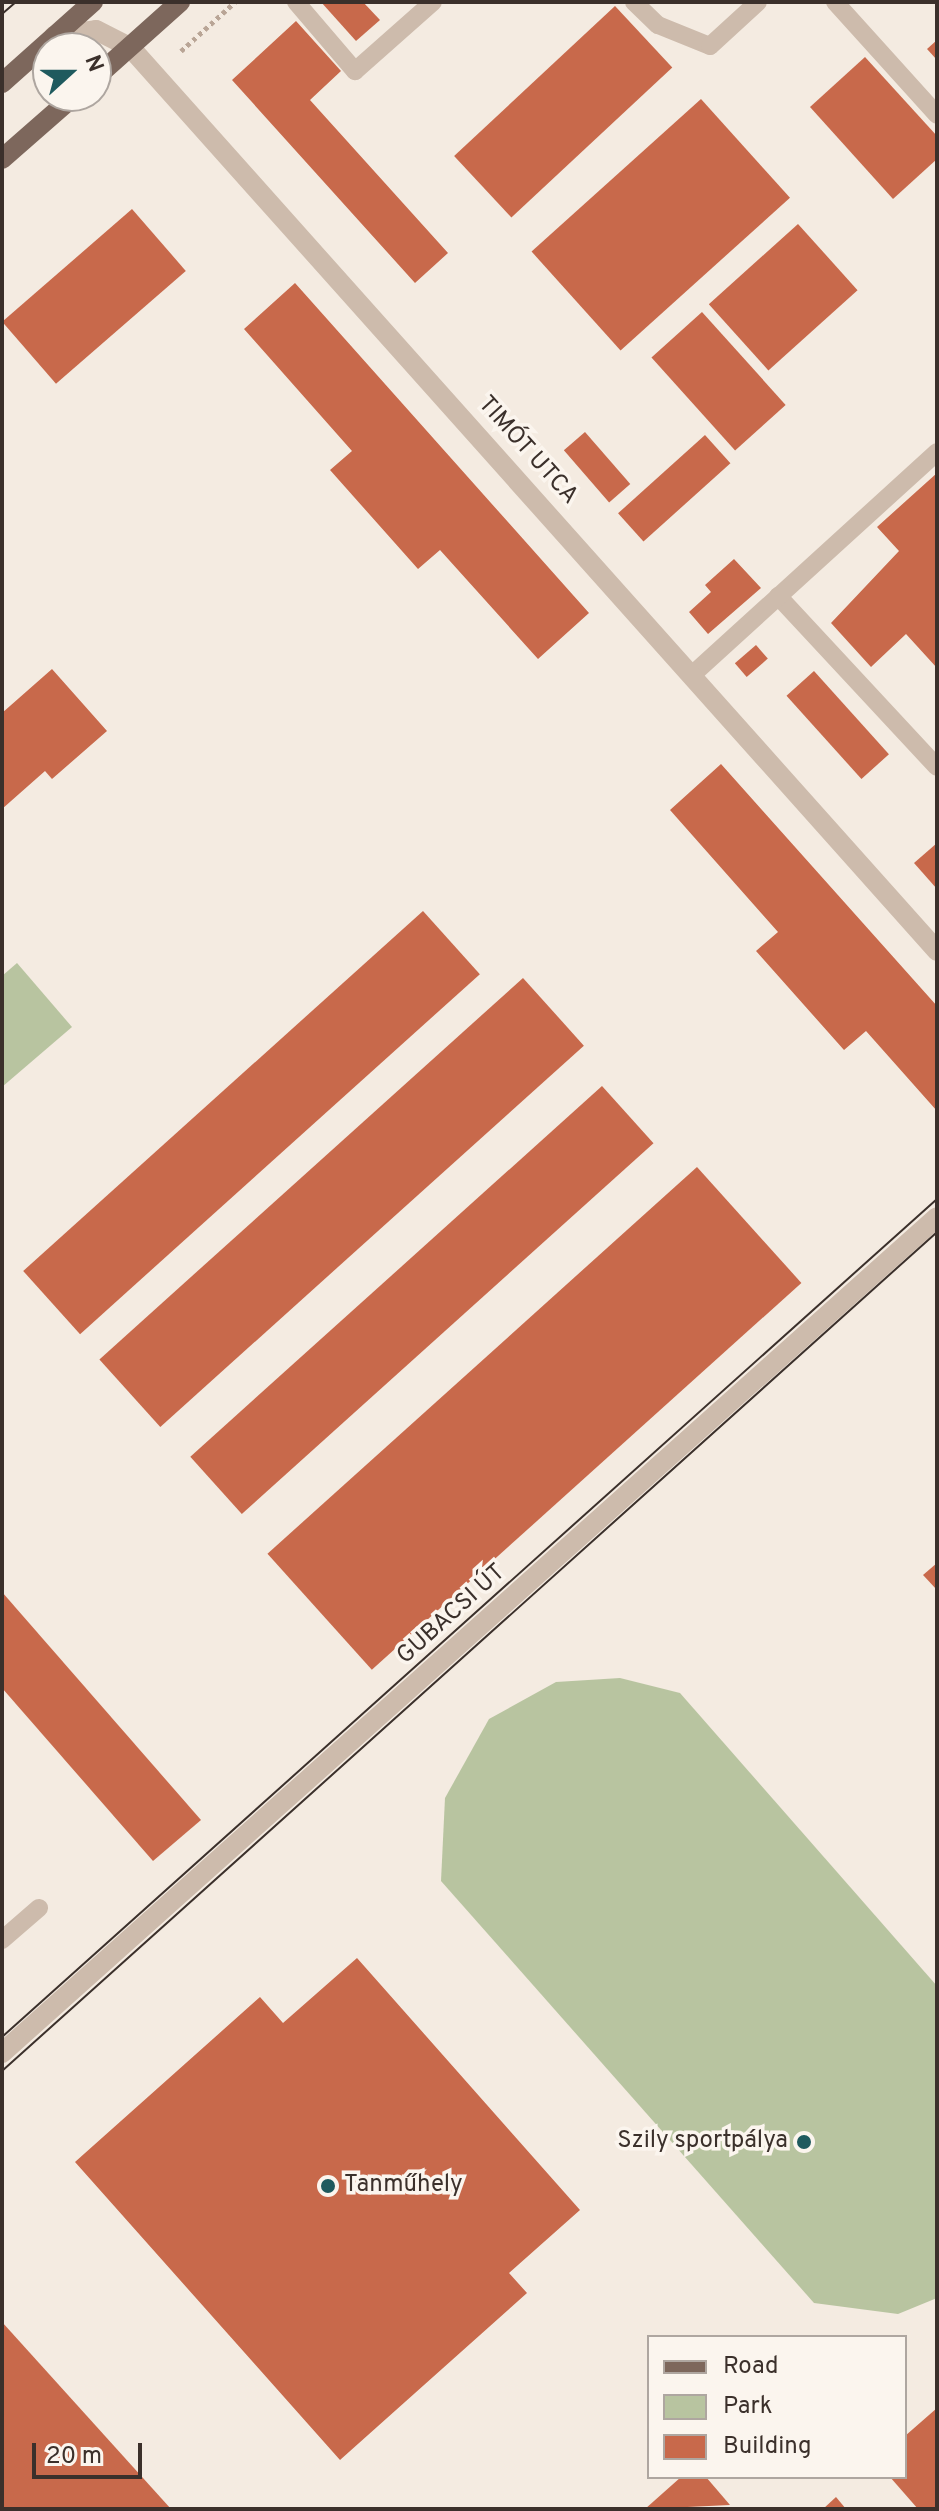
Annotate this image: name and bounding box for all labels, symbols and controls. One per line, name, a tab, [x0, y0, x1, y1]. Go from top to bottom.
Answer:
north arrow	[32, 32, 112, 112]
text: N	[78, 52, 108, 76]
street label: TIMÓT UTCA	[471, 391, 583, 511]
street label: GUBACSI ÚT	[392, 1559, 512, 1671]
place label: Szily sportpálya	[617, 2128, 788, 2156]
marker: Szily sportpálya	[795, 2133, 813, 2151]
place label: Tanműhely	[344, 2172, 463, 2200]
marker: Tanműhely	[319, 2177, 337, 2195]
legend	[647, 2335, 907, 2479]
text: Road	[723, 2352, 779, 2382]
text: Park	[723, 2392, 773, 2422]
scale bar	[36, 2427, 146, 2477]
text: Building	[723, 2432, 812, 2462]
text: 20 m	[46, 2442, 102, 2472]

